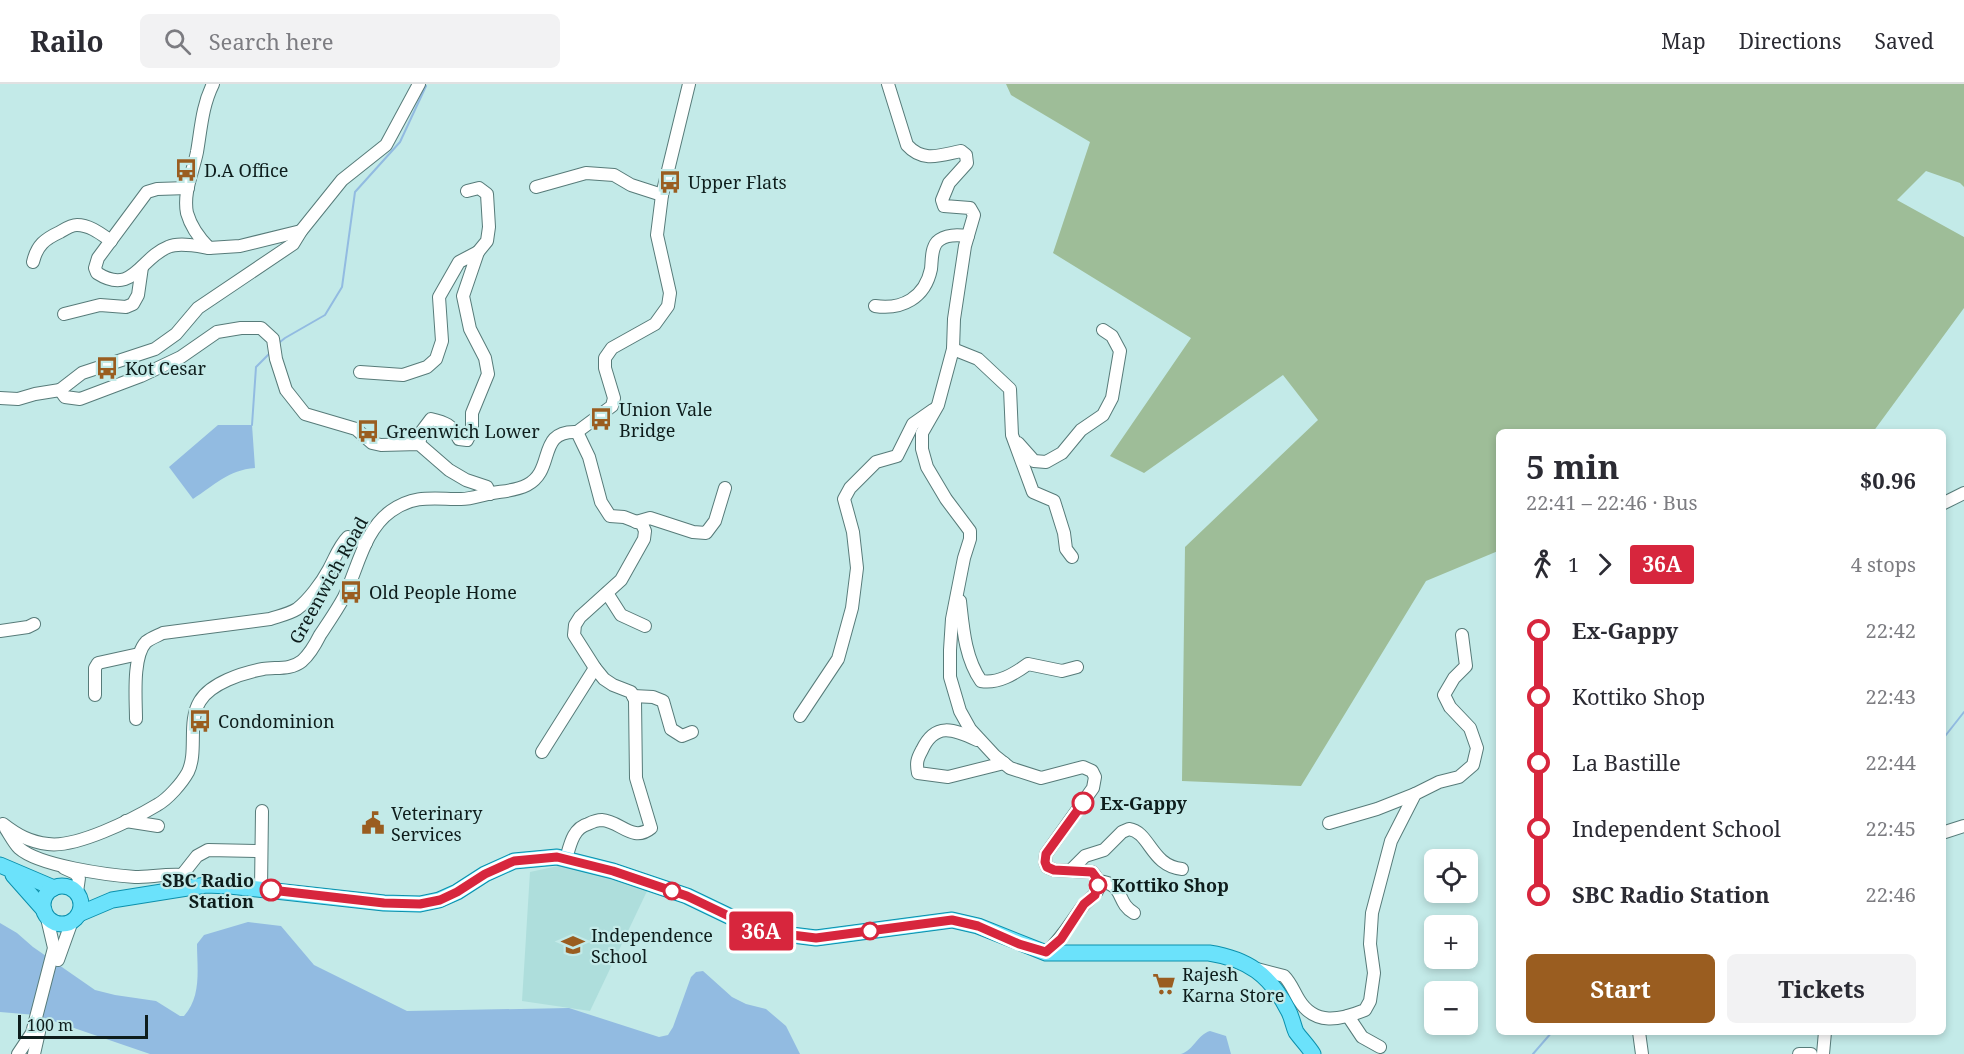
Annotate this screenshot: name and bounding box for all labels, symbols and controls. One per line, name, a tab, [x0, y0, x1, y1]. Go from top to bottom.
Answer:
search box	[140, 14, 560, 68]
text: Railo	[30, 22, 104, 60]
icon: search	[161, 25, 194, 58]
text: Search here	[209, 26, 334, 56]
text: Map	[1661, 27, 1706, 55]
text: Directions	[1739, 27, 1841, 55]
text: Saved	[1874, 27, 1934, 55]
bus stop icon: D.A Office	[173, 157, 199, 183]
place label: D.A Office	[204, 158, 288, 182]
bus stop icon: Upper Flats	[657, 169, 683, 195]
place label: Upper Flats	[688, 170, 787, 194]
bus stop icon: Kot Cesar	[94, 355, 120, 381]
place label: Kot Cesar	[125, 356, 207, 380]
place label: Union Vale Bridge	[619, 397, 712, 442]
bus stop icon: Union Vale Bridge	[588, 406, 614, 432]
bus stop icon: Greenwich Lower	[355, 418, 381, 444]
place label: Greenwich Lower	[386, 419, 540, 443]
text: 5 min	[1526, 444, 1619, 489]
text: $0.96	[1860, 465, 1916, 495]
text: 22:41 – 22:46 · Bus	[1526, 489, 1697, 516]
street label: Greenwich Road	[283, 512, 373, 648]
icon: walk	[1526, 548, 1559, 581]
icon: forward	[1588, 548, 1621, 581]
text: 36A	[1642, 550, 1682, 578]
text: 1	[1568, 551, 1579, 578]
text: 4 stops	[1851, 551, 1916, 578]
bus stop icon: Old People Home	[338, 579, 364, 605]
place label: Old People Home	[369, 580, 517, 604]
text: Ex-Gappy	[1572, 615, 1678, 645]
text: 22:42	[1866, 617, 1916, 644]
text: Kottiko Shop	[1572, 681, 1705, 711]
text: 22:43	[1866, 683, 1916, 710]
bus stop icon: Condominion	[187, 708, 213, 734]
place label: Condominion	[218, 709, 335, 733]
text: La Bastille	[1572, 747, 1681, 777]
text: 22:44	[1866, 749, 1916, 776]
place label: Ex-Gappy	[1100, 791, 1187, 815]
marker: Ex-Gappy	[1072, 792, 1094, 814]
place label: Veterinary Services	[391, 801, 483, 846]
public building icon: Veterinary Services	[360, 810, 386, 836]
text: Independent School	[1572, 813, 1781, 843]
text: 22:45	[1866, 815, 1916, 842]
map controls	[1424, 849, 1478, 1035]
button: locate	[1424, 849, 1478, 903]
place label: SBC Radio Station	[162, 868, 254, 913]
place label: Kottiko Shop	[1112, 873, 1229, 897]
marker: Kottiko Shop	[1089, 876, 1107, 894]
marker: SBC Radio Station	[260, 879, 282, 901]
text: SBC Radio Station	[1572, 879, 1770, 909]
text: 22:46	[1866, 881, 1916, 908]
unlabelled marker	[663, 882, 681, 900]
line badge: 36A	[726, 912, 795, 950]
button: +	[1424, 915, 1478, 969]
text: 36A	[741, 917, 781, 945]
unlabelled marker	[861, 922, 879, 940]
place label: Independence School	[591, 923, 713, 968]
school or university icon: Independence School	[560, 932, 586, 958]
button: Start	[1526, 954, 1715, 1023]
button: Tickets	[1727, 954, 1916, 1023]
place label: Rajesh Karna Store	[1182, 962, 1284, 1007]
supermarket icon: Rajesh Karna Store	[1151, 971, 1177, 997]
button: −	[1424, 981, 1478, 1035]
scale bar	[18, 1012, 148, 1040]
text: 100 m	[27, 1014, 73, 1036]

